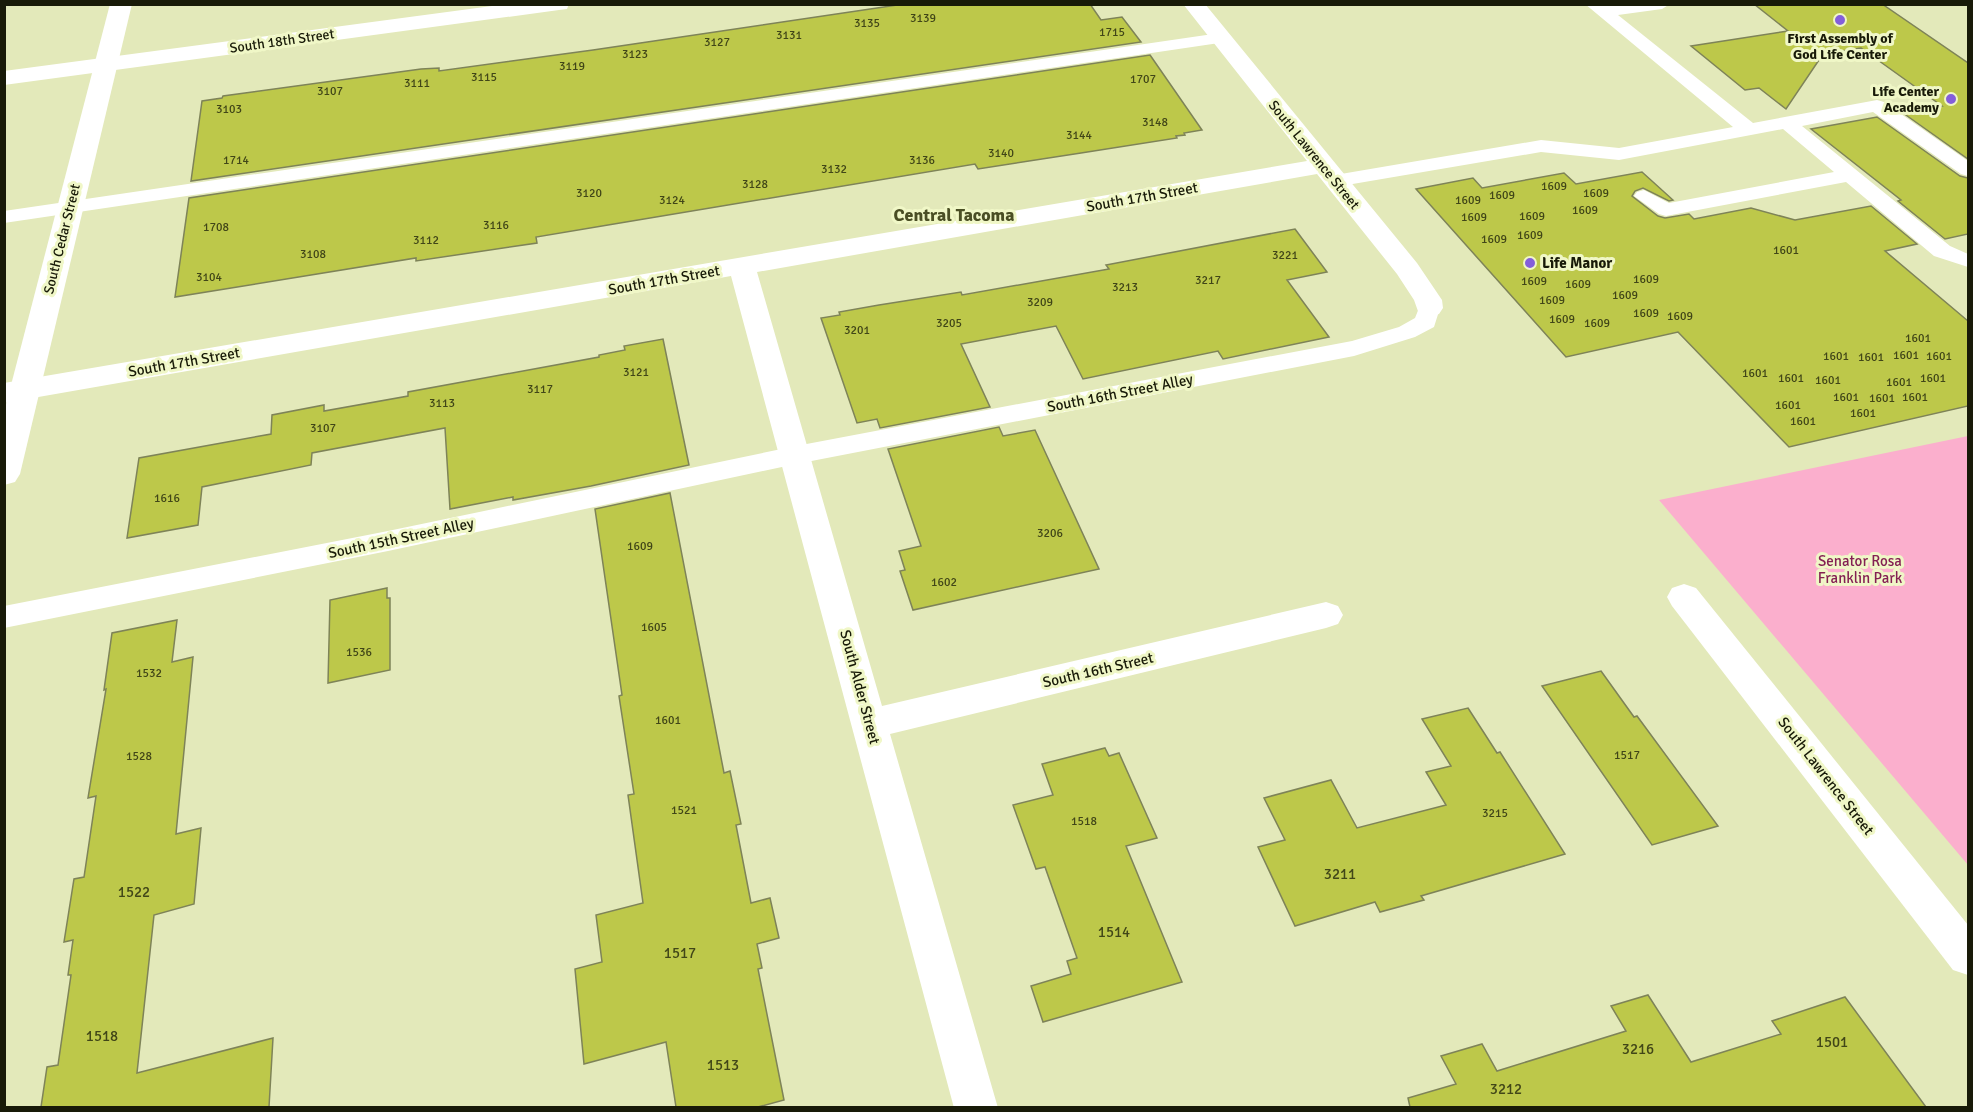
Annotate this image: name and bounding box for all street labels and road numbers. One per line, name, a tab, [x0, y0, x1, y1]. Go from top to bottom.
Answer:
street label: South 18th Street	[229, 25, 336, 57]
street label: South Lawrence Street	[1265, 97, 1363, 213]
street label: South 17th Street	[1085, 178, 1199, 216]
street label: South Cedar Street	[40, 182, 84, 296]
street label: South 17th Street	[607, 261, 721, 299]
street label: South 17th Street	[127, 343, 241, 381]
street label: South 16th Street Alley	[1046, 370, 1194, 416]
street label: South 15th Street Alley	[327, 514, 475, 562]
street label: South Alder Street	[836, 628, 884, 746]
street label: South 16th Street	[1041, 649, 1155, 691]
street label: South Lawrence Street	[1774, 713, 1878, 839]

